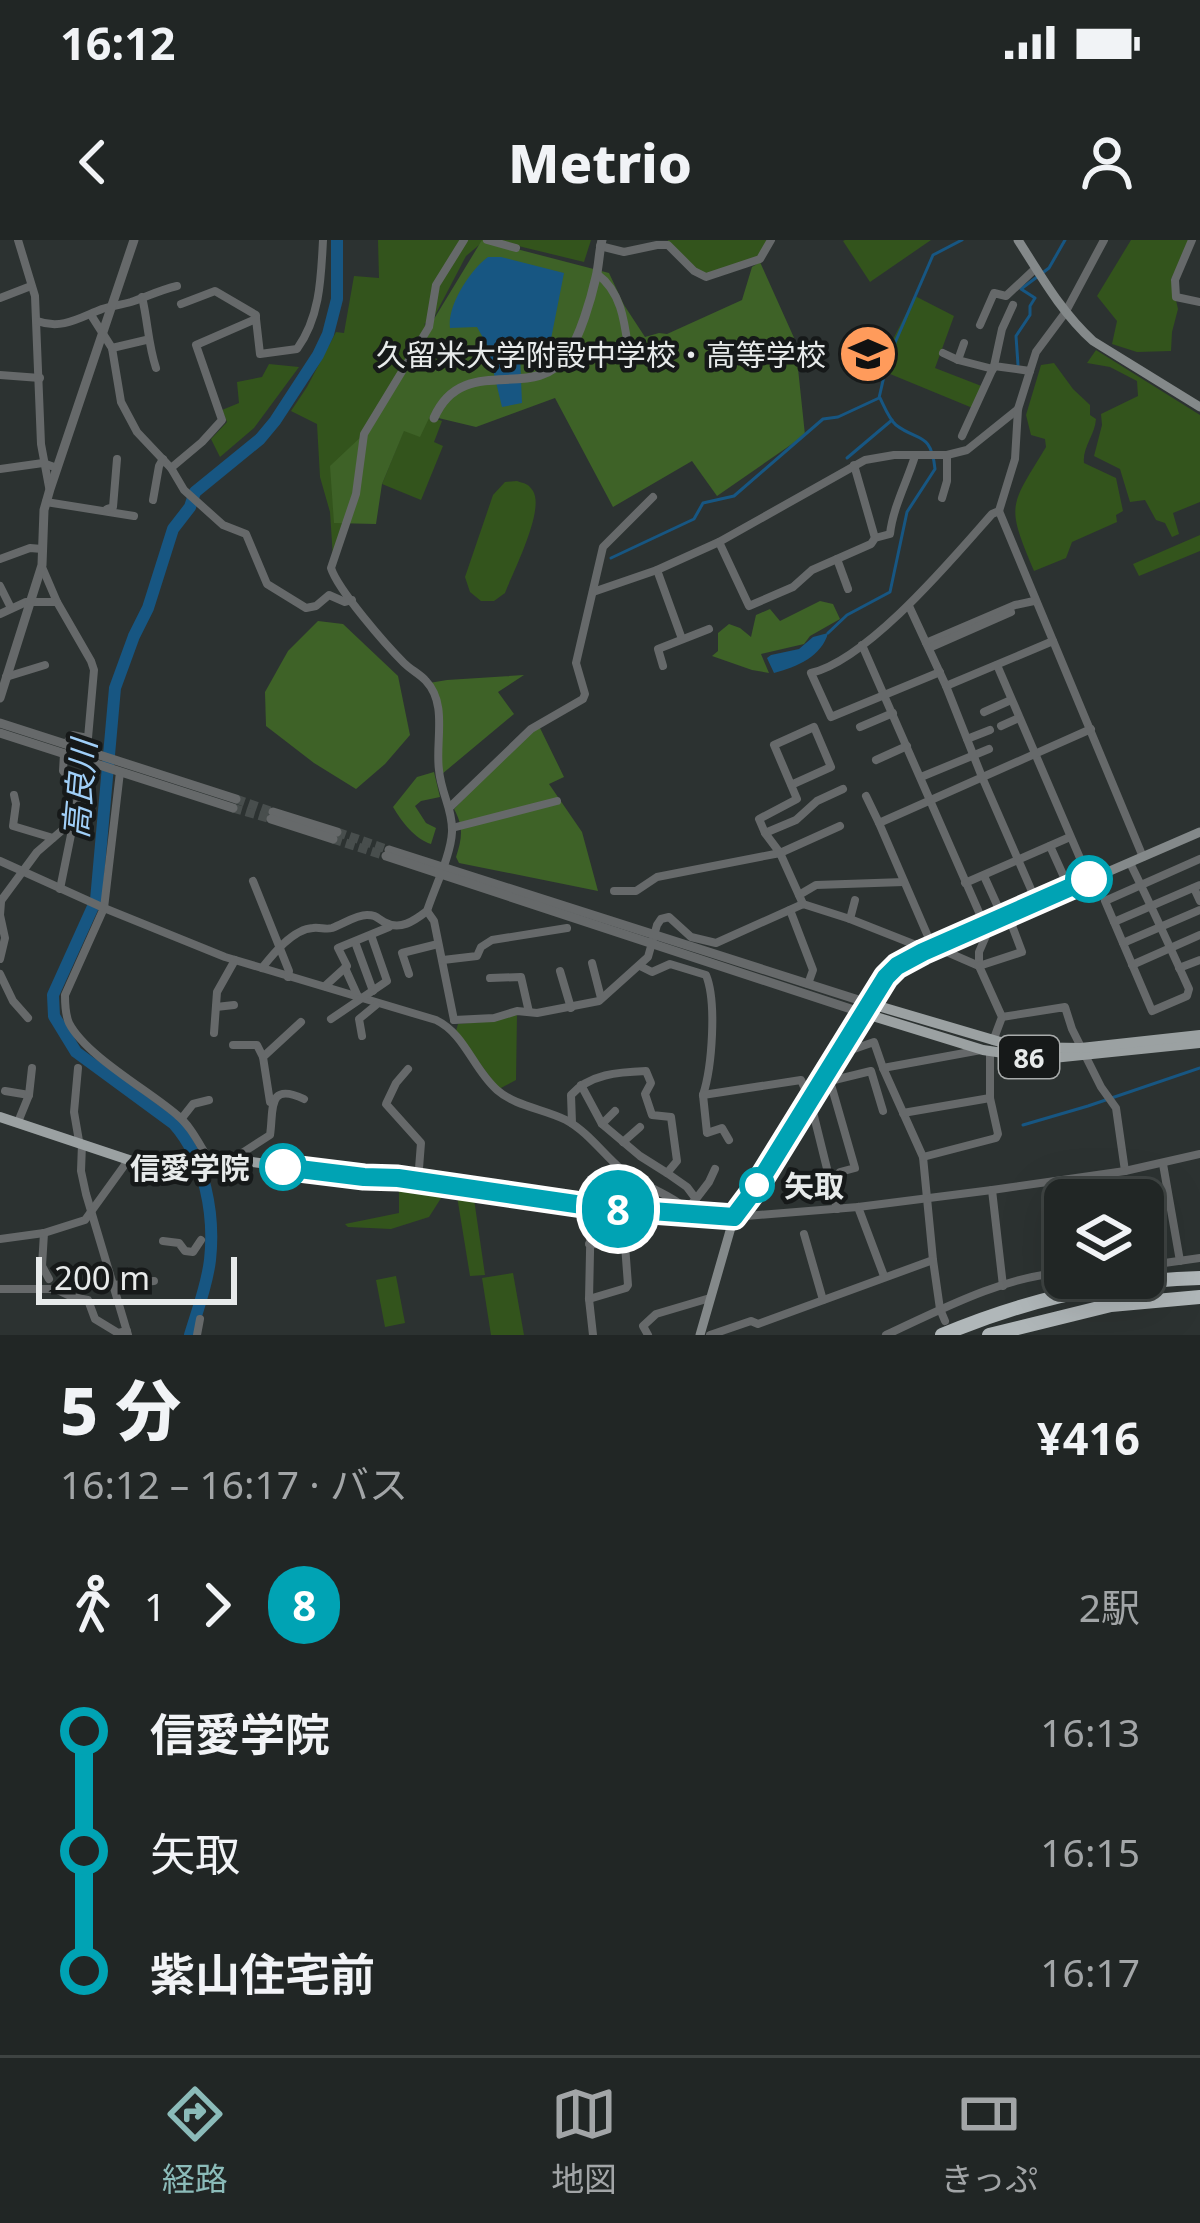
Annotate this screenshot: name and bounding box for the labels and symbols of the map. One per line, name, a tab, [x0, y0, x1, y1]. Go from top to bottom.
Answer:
school or university icon: 久留米大学附設中学校・高等学校	[837, 323, 899, 385]
place label: 久留米大学附設中学校・高等学校	[376, 334, 826, 375]
water label: 高良川	[52, 735, 106, 840]
unlabelled marker	[1067, 857, 1111, 901]
road number: 86	[999, 1036, 1059, 1078]
marker: 信愛学院	[261, 1145, 305, 1189]
place label: 信愛学院	[130, 1147, 250, 1188]
place label: 矢取	[784, 1165, 844, 1206]
marker: 矢取	[741, 1169, 773, 1201]
line badge: 8	[579, 1170, 657, 1248]
scale bar	[36, 1251, 237, 1304]

